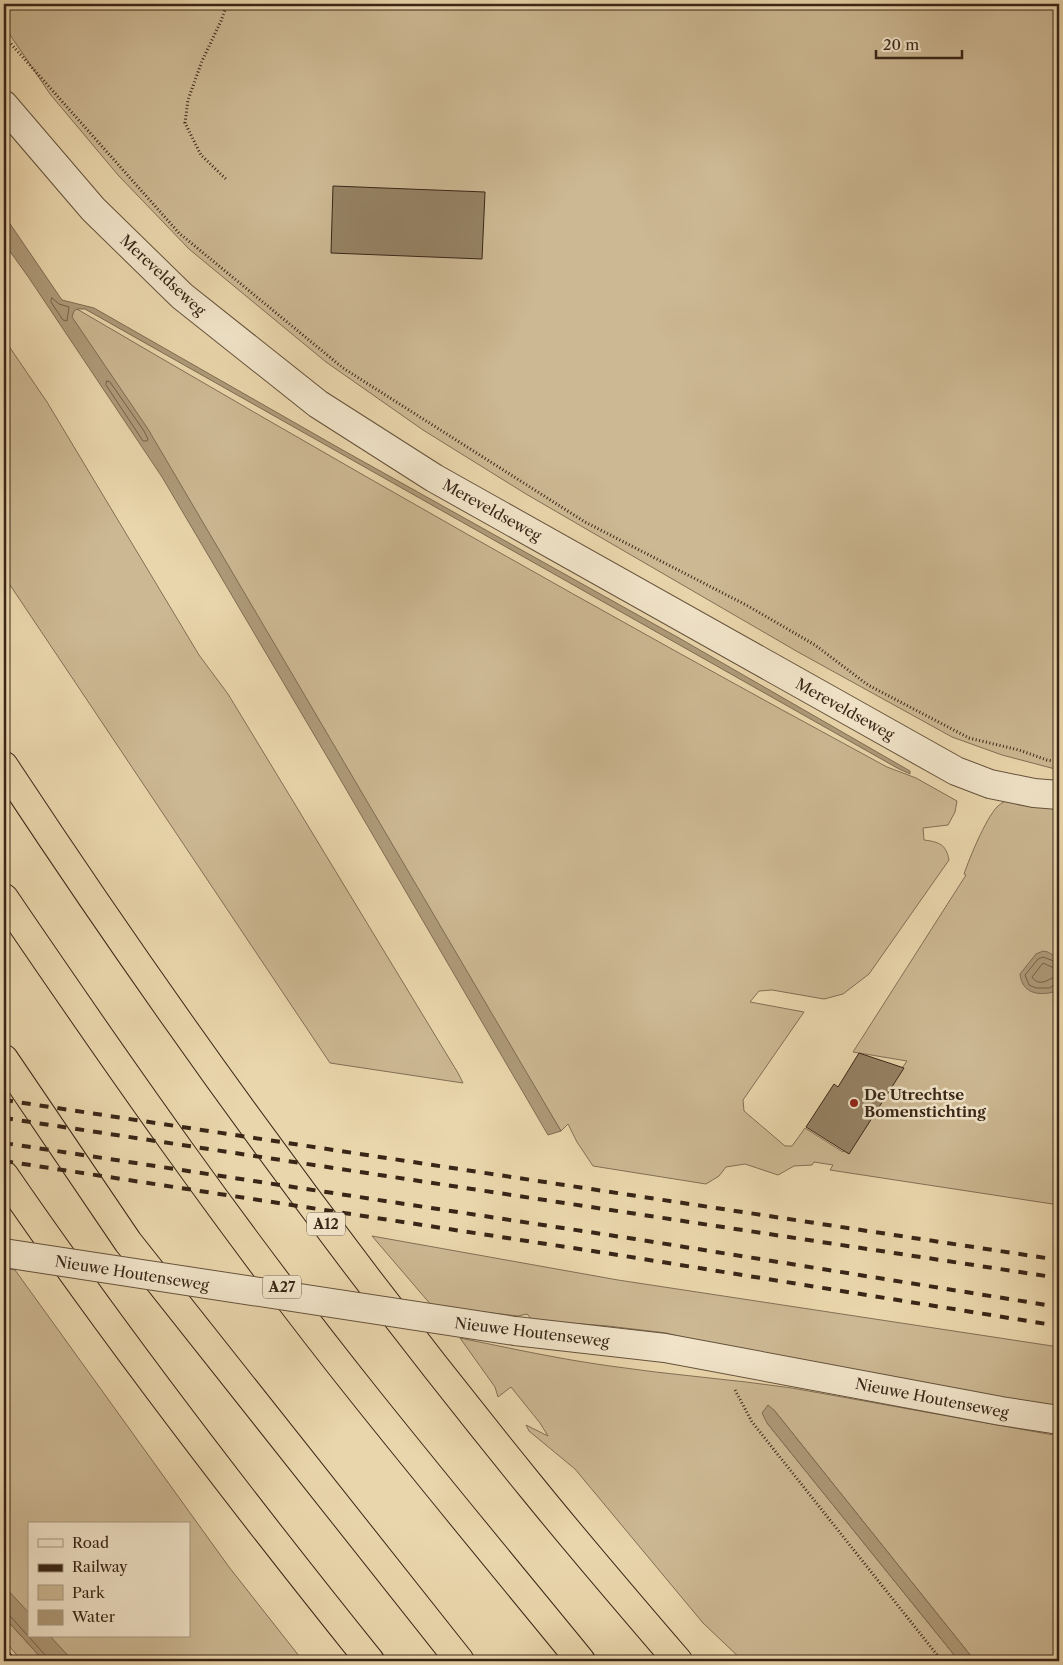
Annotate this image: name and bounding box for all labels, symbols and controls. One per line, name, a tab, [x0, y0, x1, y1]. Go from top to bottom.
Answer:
scale bar	[876, 28, 962, 60]
text: 20 m	[883, 35, 919, 54]
street label: Mereveldseweg	[116, 230, 210, 320]
street label: Mereveldseweg	[439, 475, 545, 545]
street label: Mereveldseweg	[792, 674, 898, 744]
place label: De Utrechtse Bomenstichting	[864, 1085, 986, 1121]
marker: De Utrechtse Bomenstichting	[848, 1097, 860, 1109]
road number: A12	[307, 1212, 345, 1236]
street label: Nieuwe Houtenseweg	[54, 1251, 210, 1295]
road number: A27	[263, 1275, 301, 1298]
street label: Nieuwe Houtenseweg	[454, 1313, 611, 1351]
street label: Nieuwe Houtenseweg	[854, 1374, 1010, 1422]
legend	[28, 1522, 190, 1638]
text: Road	[72, 1533, 109, 1552]
text: Railway	[72, 1557, 128, 1576]
text: Park	[72, 1583, 106, 1602]
text: Water	[71, 1607, 116, 1626]

